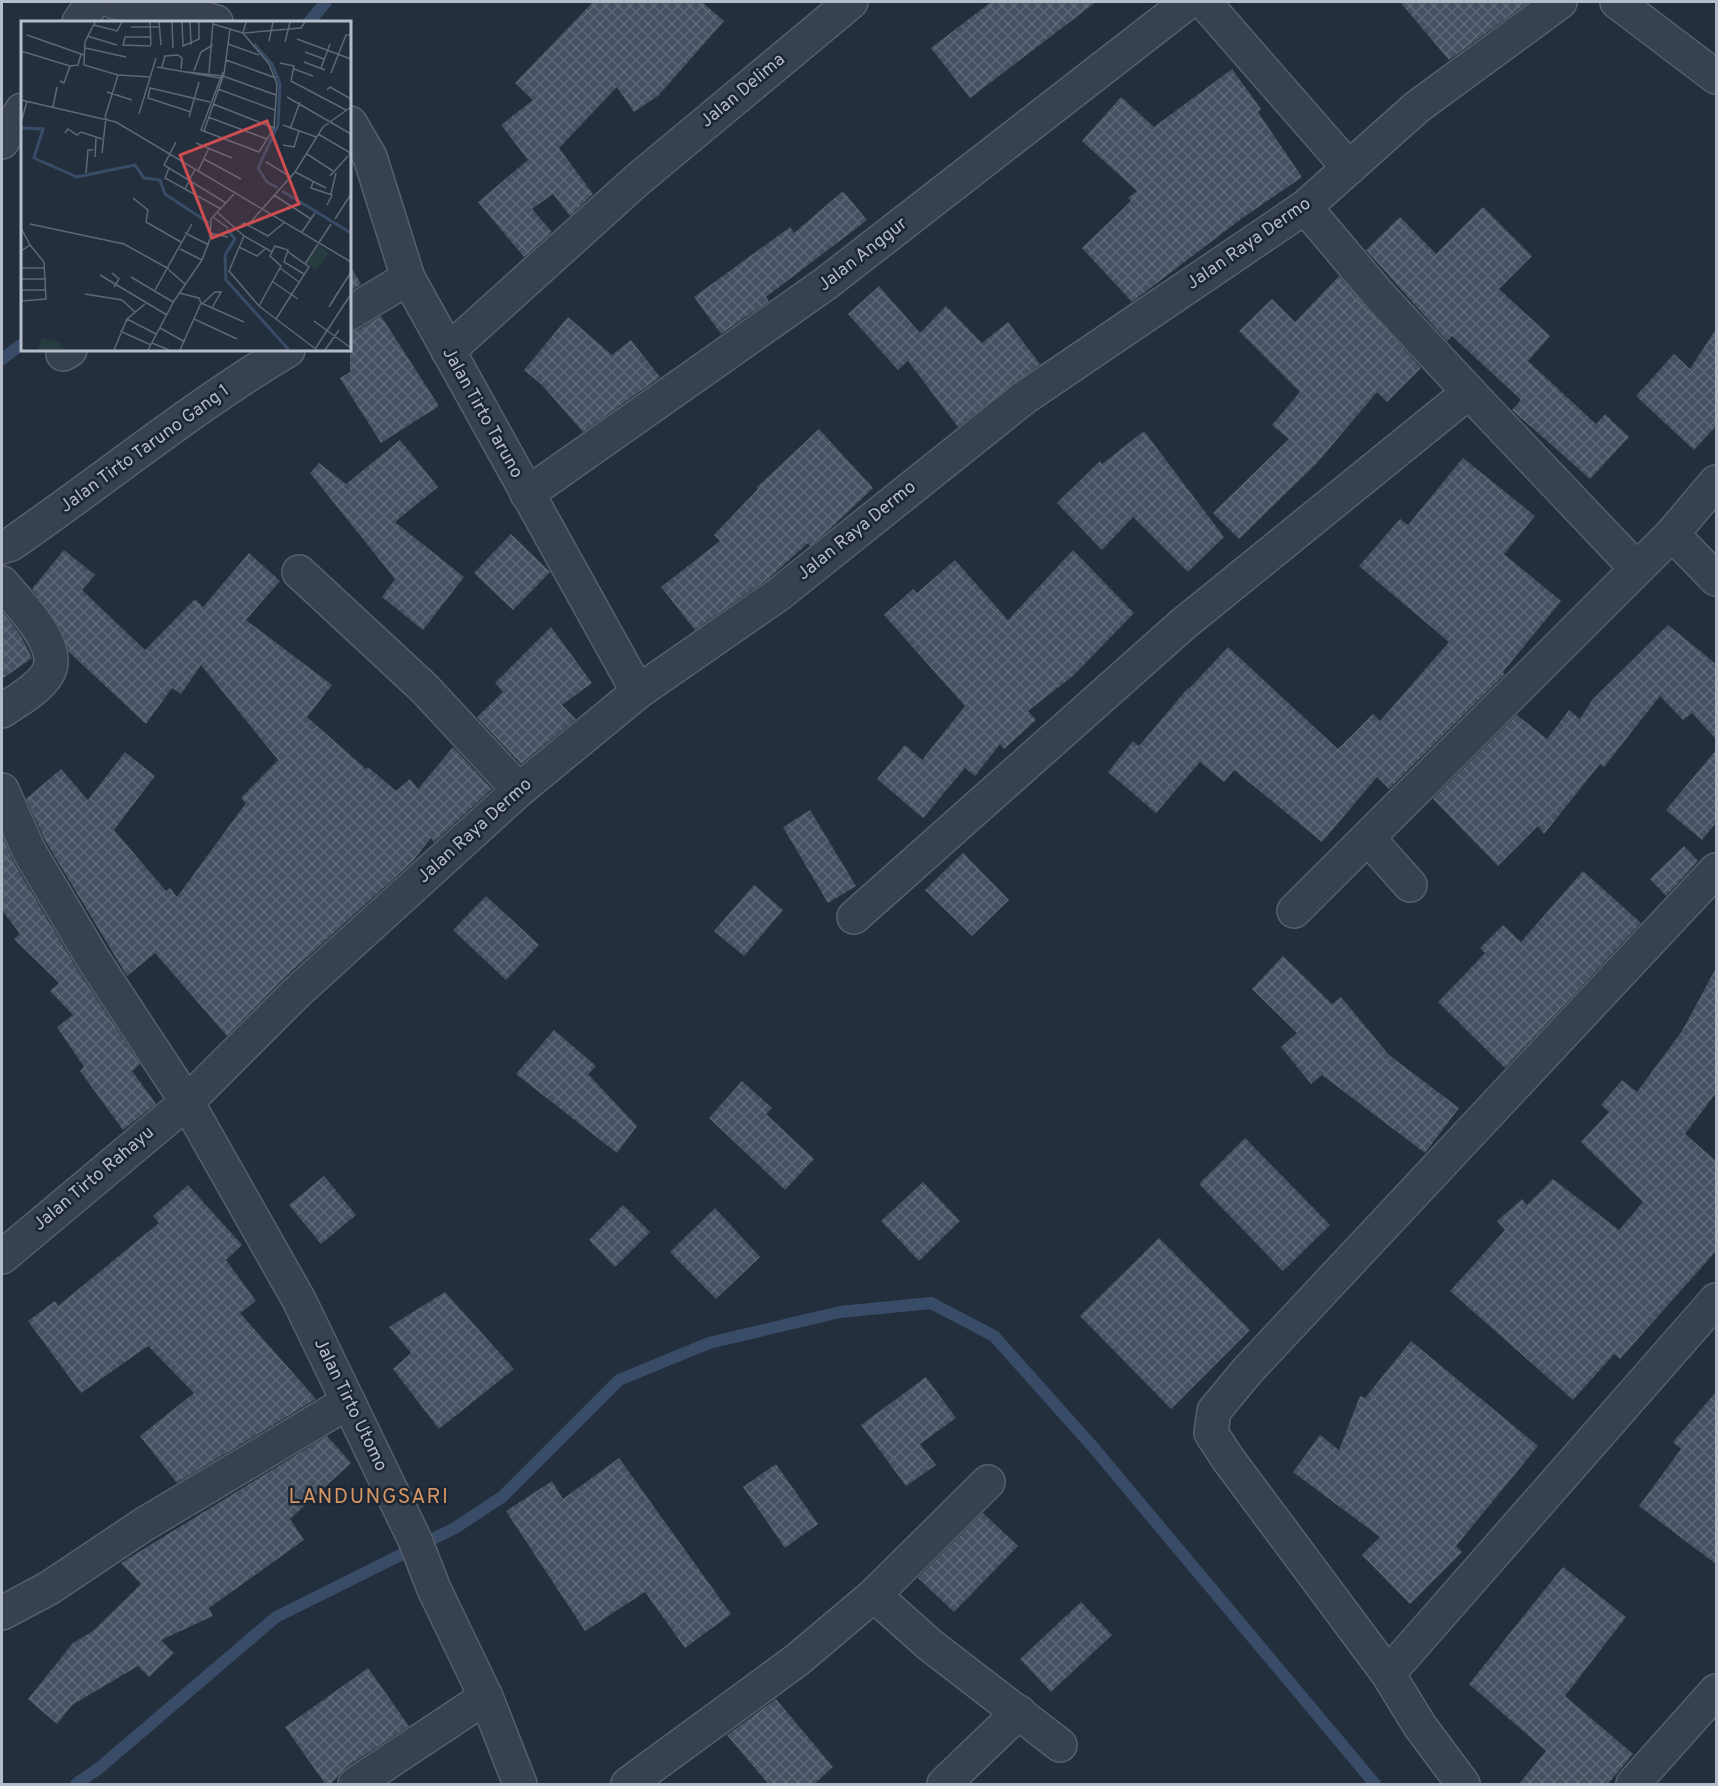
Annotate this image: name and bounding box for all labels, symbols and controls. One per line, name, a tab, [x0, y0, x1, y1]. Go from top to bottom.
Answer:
inset map	[21, 21, 351, 351]
street label: Jalan Delima	[696, 49, 790, 133]
street label: Jalan Raya Dermo	[1182, 193, 1316, 295]
street label: Jalan Anggur	[814, 213, 912, 297]
street label: Jalan Tirto Taruno	[436, 343, 528, 483]
street label: Jalan Tirto Taruno Gang 1	[56, 380, 234, 518]
street label: Jalan Raya Dermo	[793, 476, 921, 586]
street label: Jalan Raya Dermo	[413, 773, 537, 889]
street label: Jalan Tirto Rahayu	[29, 1122, 159, 1236]
street label: Jalan Tirto Utomo	[308, 1335, 392, 1475]
district label: LANDUNGSARI	[289, 1484, 449, 1511]

